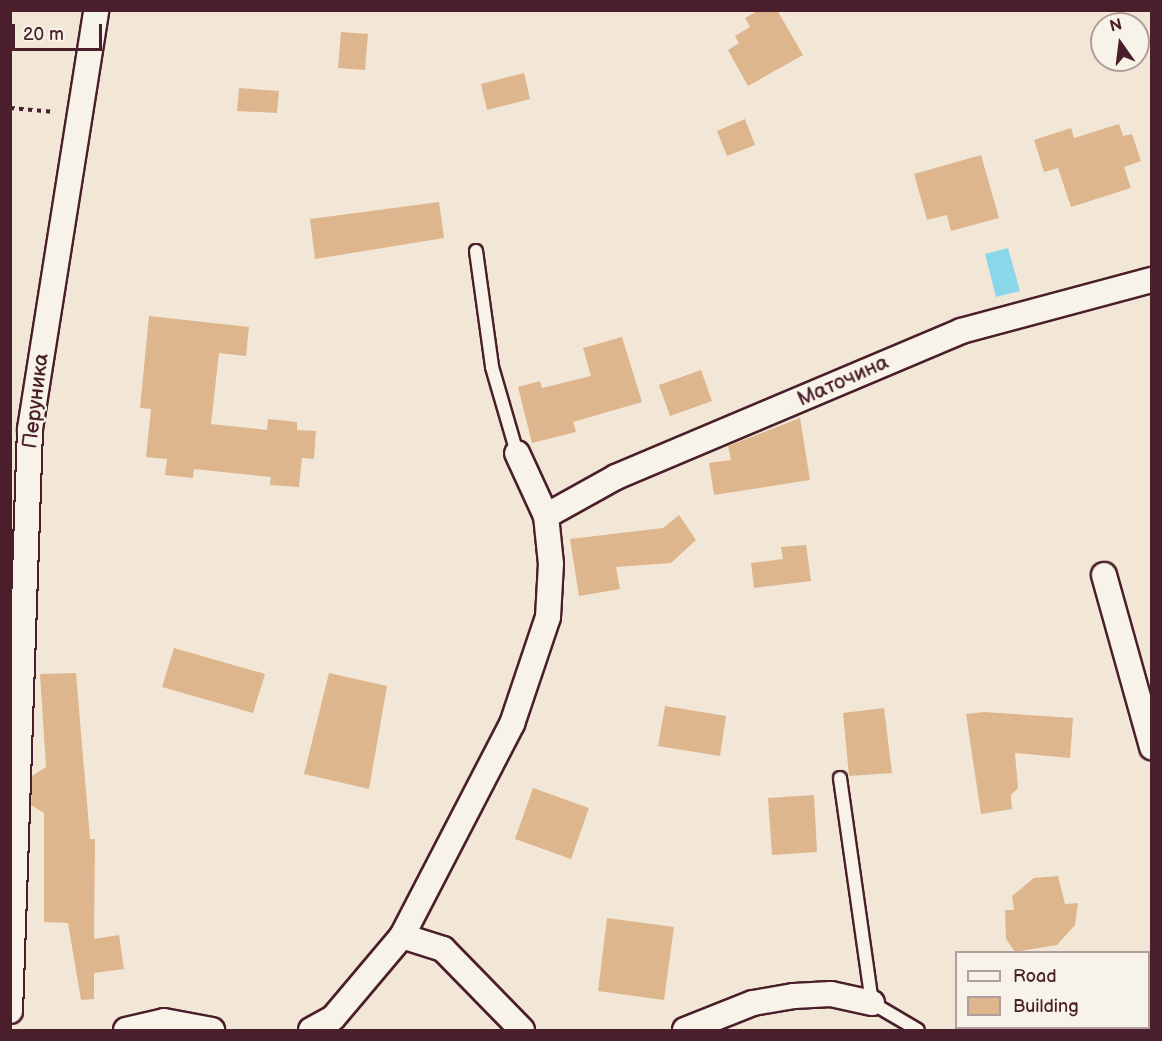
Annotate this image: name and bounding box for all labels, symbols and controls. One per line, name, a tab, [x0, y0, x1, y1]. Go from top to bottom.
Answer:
scale bar	[15, 12, 105, 50]
north arrow	[1090, 12, 1150, 72]
text: N	[1108, 15, 1124, 37]
text: 20 m	[23, 24, 64, 45]
street label: Маточина	[794, 350, 892, 412]
street label: Перуника	[18, 352, 54, 450]
legend	[955, 951, 1150, 1029]
text: Road	[1013, 966, 1057, 987]
text: Building	[1013, 996, 1079, 1017]

